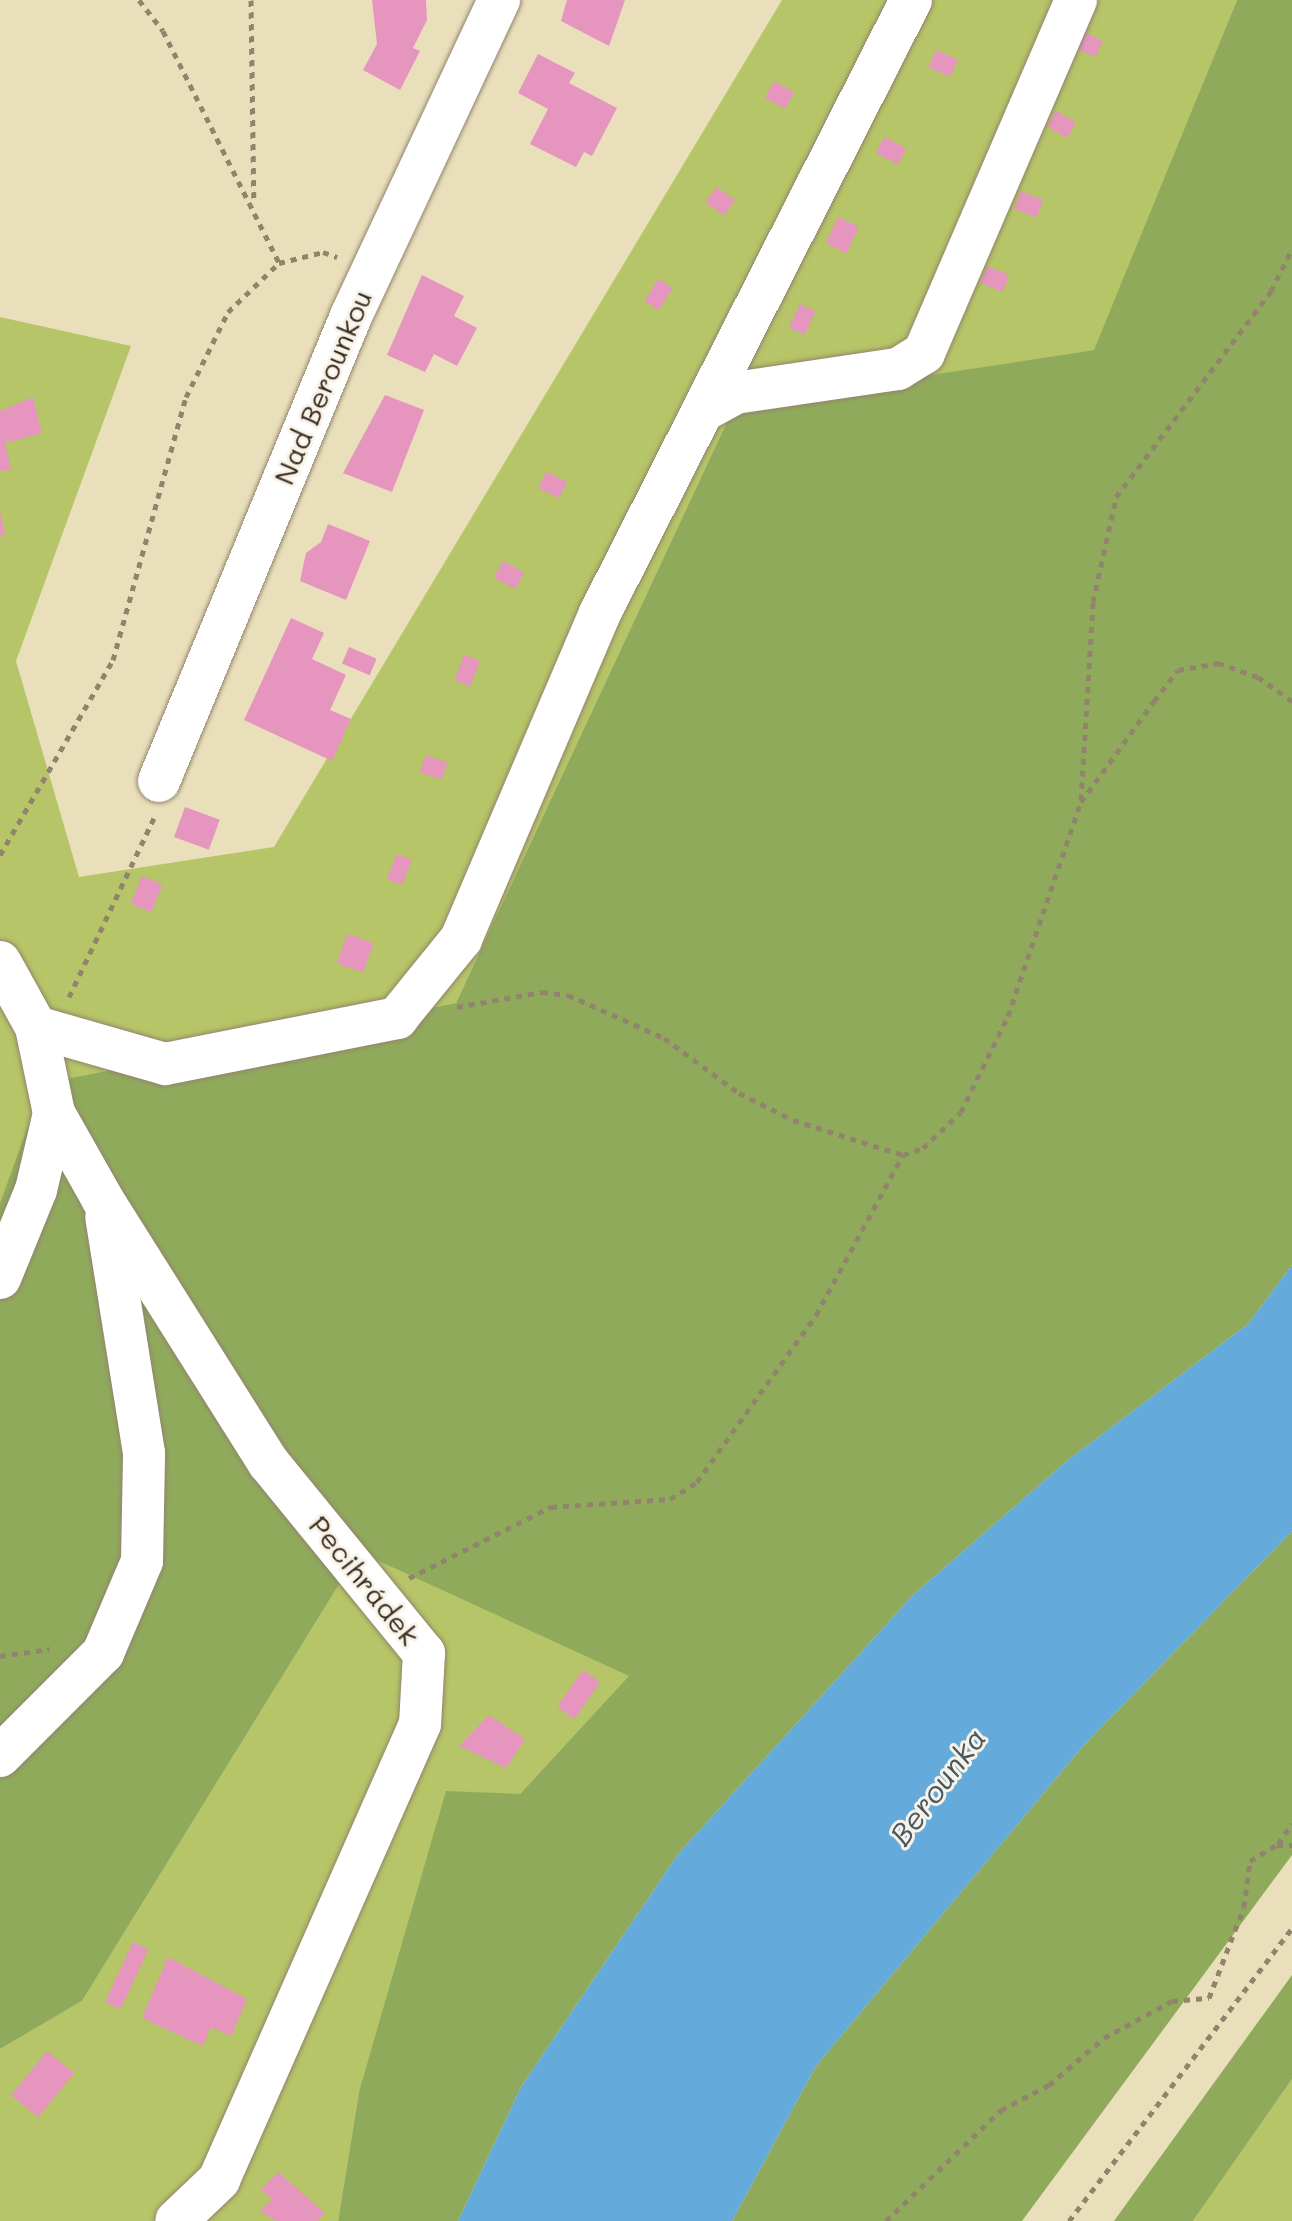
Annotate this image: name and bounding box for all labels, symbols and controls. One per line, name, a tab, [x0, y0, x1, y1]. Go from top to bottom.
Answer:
street label: Nad Berounkou	[266, 285, 378, 489]
street label: Pecihrádek	[303, 1509, 427, 1651]
water label: Berounka	[881, 1720, 993, 1852]

